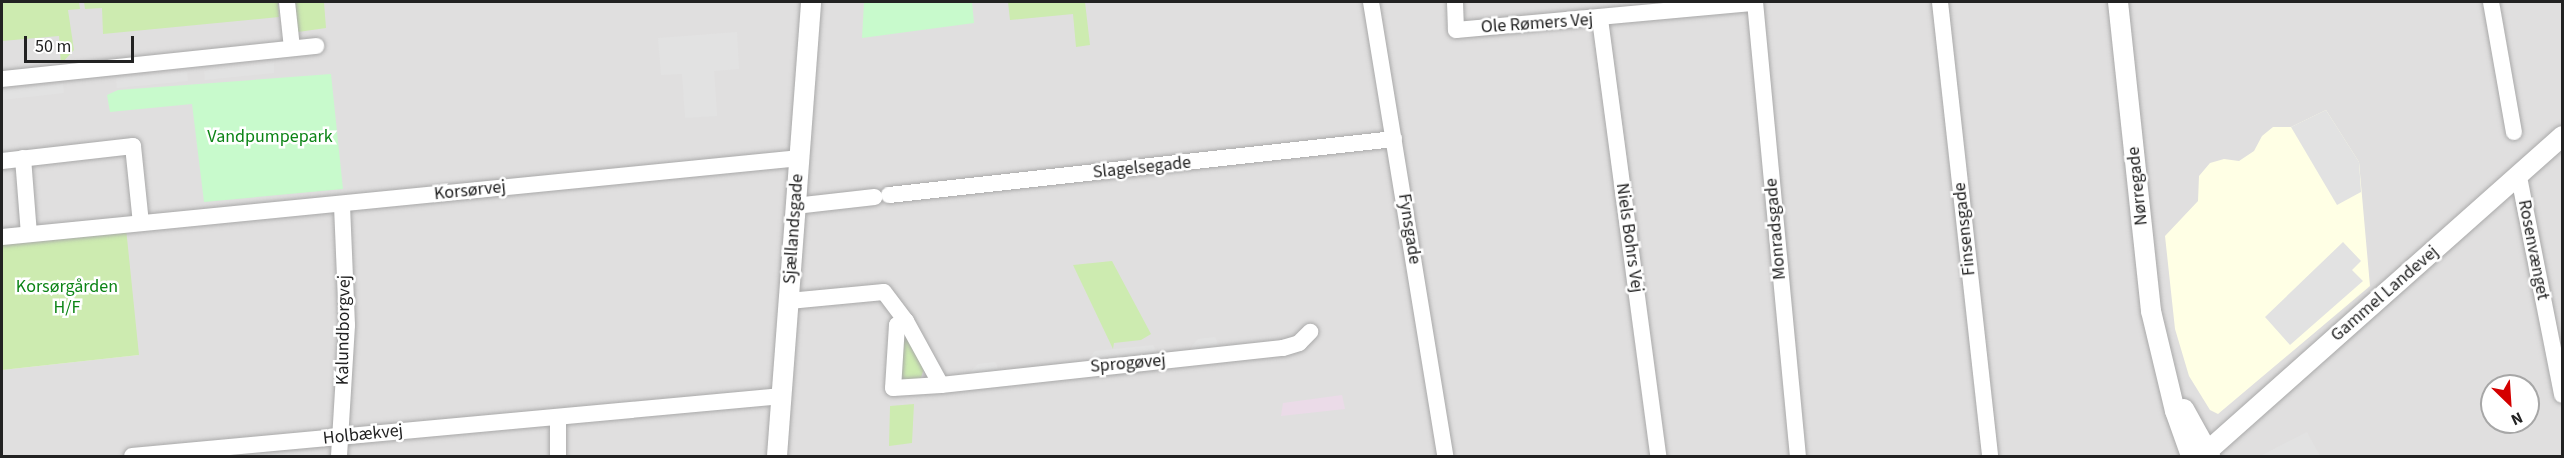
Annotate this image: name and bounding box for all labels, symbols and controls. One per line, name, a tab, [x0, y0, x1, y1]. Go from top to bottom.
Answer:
street label: Ole Rømers Vej	[1480, 9, 1594, 39]
scale bar	[27, 24, 136, 62]
text: 50 m	[35, 34, 71, 59]
park label: Vandpumpepark	[207, 126, 333, 148]
street label: Nørregade	[2123, 145, 2153, 227]
street label: Slagelsegade	[1092, 152, 1192, 184]
street label: Sjællandsgade	[779, 173, 809, 285]
street label: Korsørvej	[433, 176, 507, 206]
street label: Monradsgade	[1761, 177, 1791, 281]
street label: Finsensgade	[1949, 181, 1981, 277]
street label: Niels Bohrs Vej	[1611, 182, 1647, 294]
street label: Fynsgade	[1393, 192, 1425, 266]
street label: Rosenvænget	[2513, 198, 2553, 302]
street label: Gammel Landevej	[2327, 241, 2443, 347]
street label: Kalundborgvej	[332, 275, 356, 385]
park label: Korsørgården H/F	[16, 277, 118, 320]
street label: Sprogøvej	[1089, 350, 1167, 378]
north arrow	[2480, 374, 2540, 434]
text: N	[2507, 406, 2526, 431]
street label: Holbækvej	[322, 420, 404, 450]

